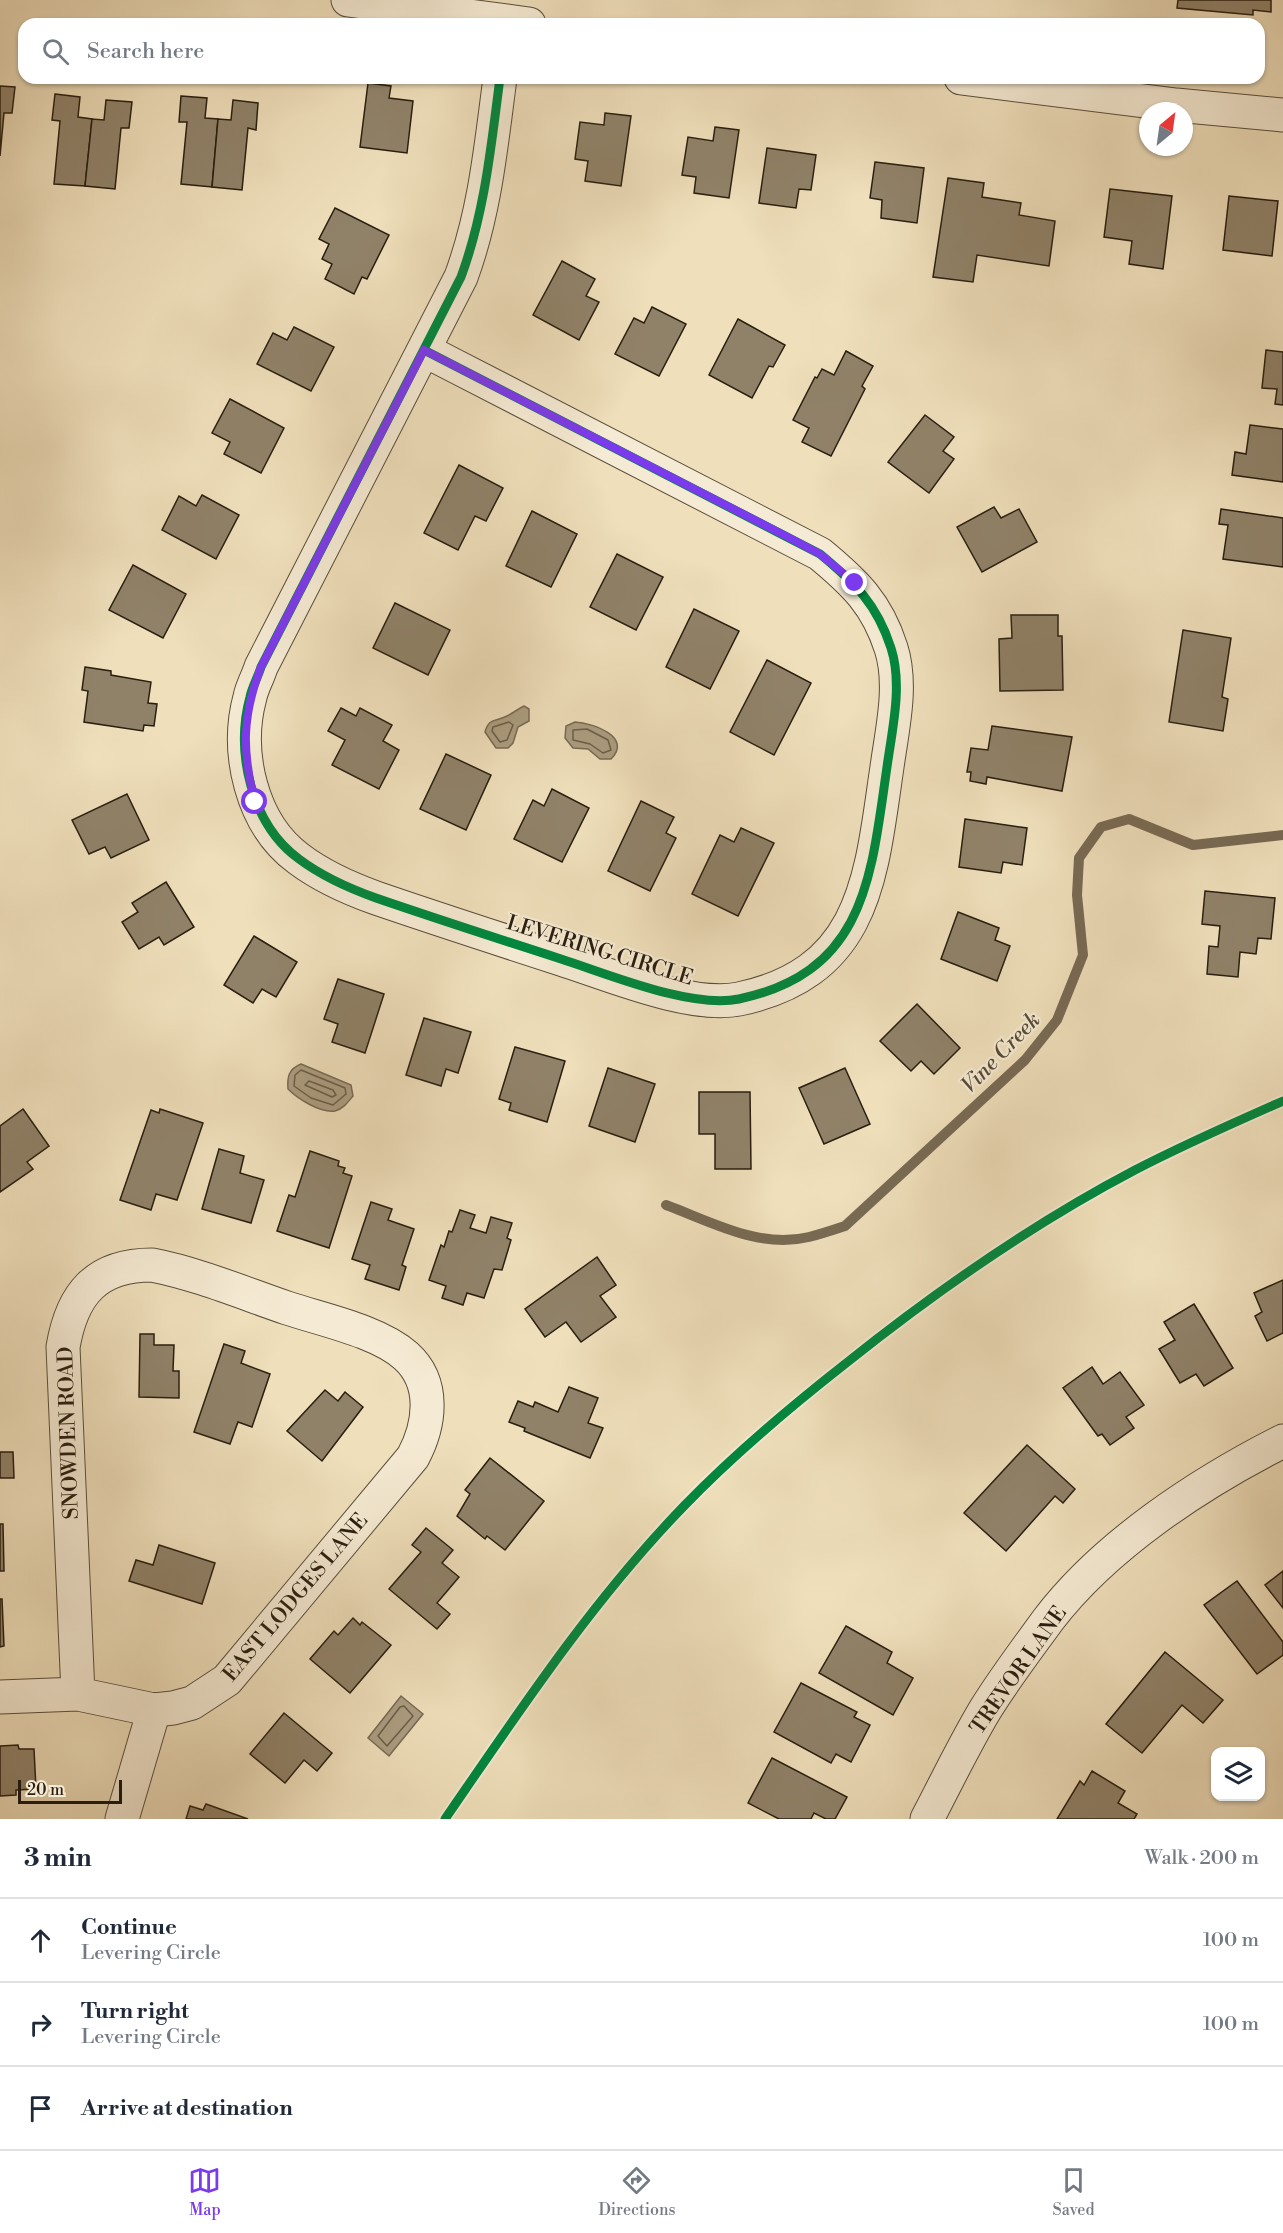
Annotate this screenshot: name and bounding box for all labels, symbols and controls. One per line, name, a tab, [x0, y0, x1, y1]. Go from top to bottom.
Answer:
search box	[18, 18, 1265, 84]
icon: search	[39, 35, 72, 68]
text: Search here	[87, 38, 204, 65]
north arrow	[1139, 102, 1193, 156]
route end	[841, 569, 867, 595]
route start	[241, 788, 267, 814]
street label: LEVERING CIRCLE	[503, 910, 696, 992]
water label: Vine Creek	[956, 1007, 1046, 1099]
street label: SNOWDEN ROAD	[53, 1346, 85, 1520]
street label: EAST LODGES LANE	[218, 1508, 374, 1687]
street label: TREVOR LANE	[965, 1601, 1073, 1740]
map controls	[1211, 1747, 1265, 1801]
button: layers	[1211, 1747, 1265, 1801]
scale bar	[18, 1777, 122, 1804]
text: 20 m	[27, 1780, 64, 1800]
text: 3 min	[24, 1842, 92, 1874]
text: Walk · 200 m	[1145, 1846, 1259, 1871]
text: Continue	[81, 1914, 177, 1941]
icon: ahead	[24, 1924, 57, 1957]
text: 100 m	[1203, 1928, 1259, 1953]
text: Levering Circle	[81, 1941, 221, 1966]
text: Turn right	[81, 1998, 189, 2025]
icon: right	[24, 2008, 57, 2041]
text: 100 m	[1203, 2012, 1259, 2037]
text: Levering Circle	[81, 2025, 221, 2050]
icon: arrive	[24, 2092, 57, 2125]
text: Arrive at destination	[81, 2095, 293, 2122]
tab: Map	[188, 2164, 221, 2220]
tab: Directions	[598, 2164, 676, 2220]
tab: Saved	[1052, 2164, 1095, 2220]

